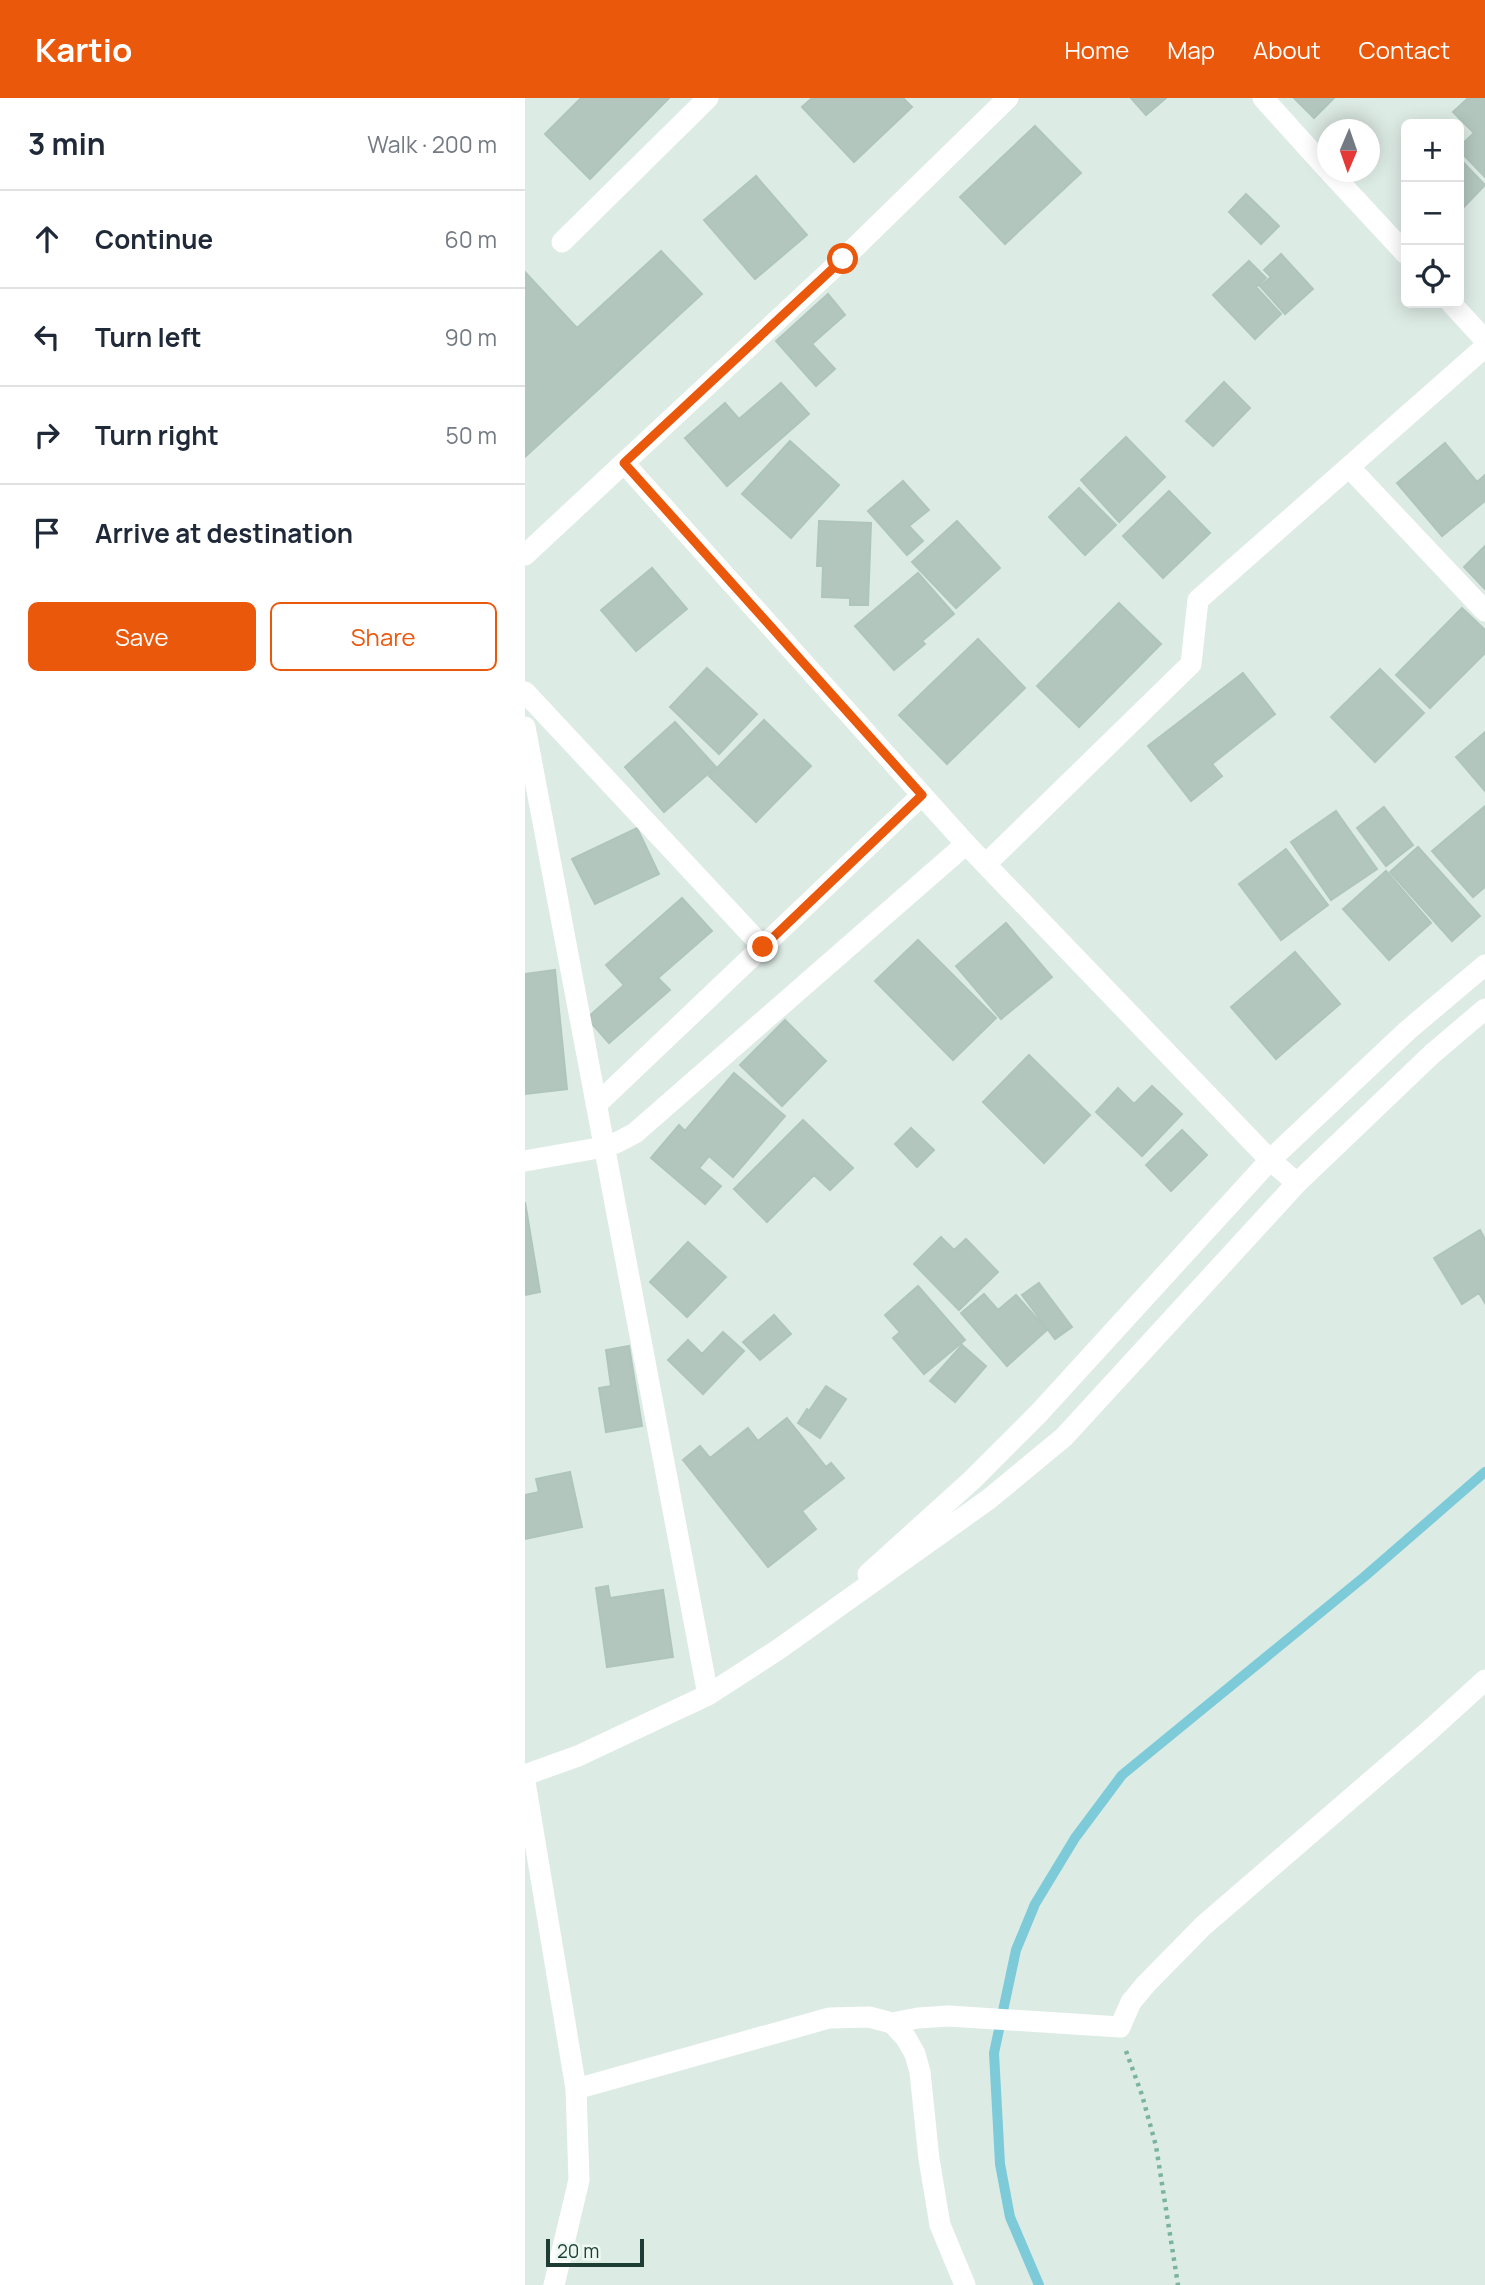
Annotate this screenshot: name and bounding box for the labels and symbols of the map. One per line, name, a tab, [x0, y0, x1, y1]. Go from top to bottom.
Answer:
north arrow	[1317, 119, 1380, 182]
route start	[827, 243, 858, 274]
route end	[747, 931, 778, 962]
scale bar	[546, 2236, 644, 2268]

